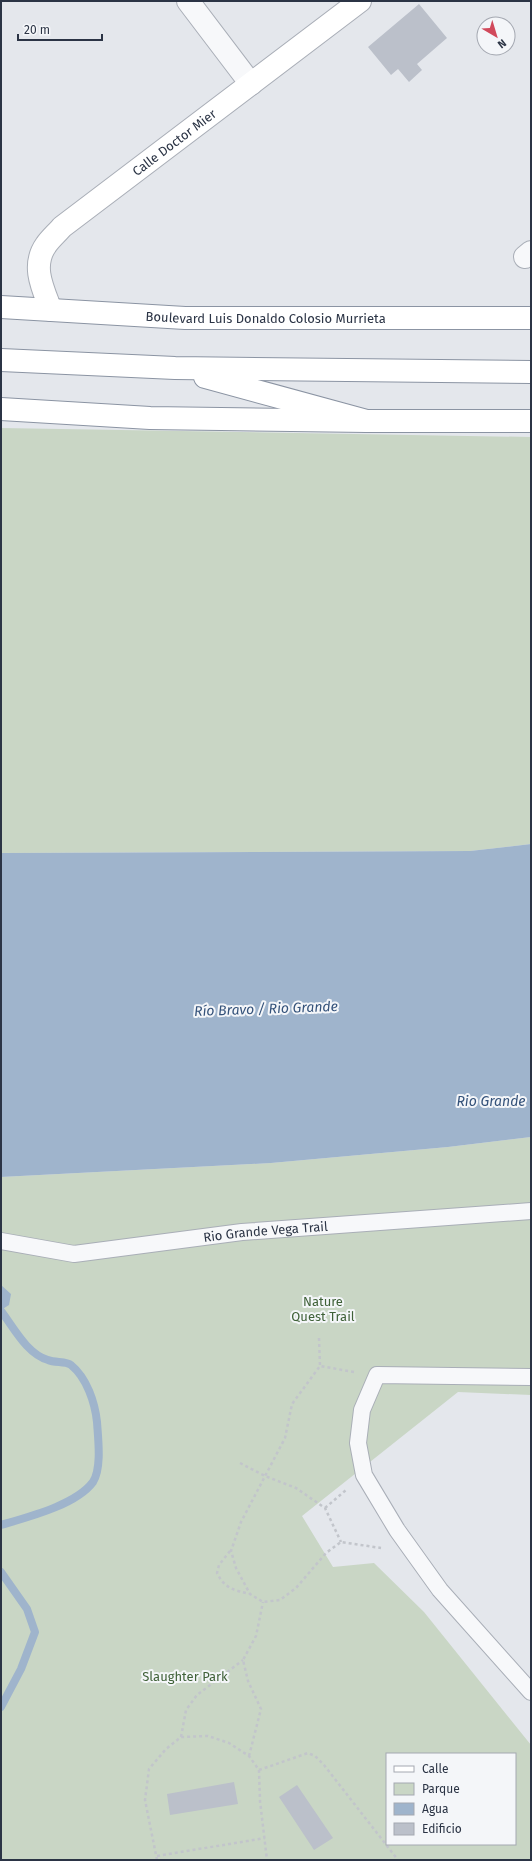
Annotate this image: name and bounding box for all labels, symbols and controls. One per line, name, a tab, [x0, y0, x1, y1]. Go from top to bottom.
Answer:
scale bar	[18, 16, 102, 42]
north arrow	[476, 16, 516, 56]
text: 20 m	[24, 23, 50, 37]
text: N	[495, 36, 509, 51]
street label: Calle Doctor Mier	[129, 106, 219, 179]
street label: Boulevard Luis Donaldo Colosio Murrieta	[145, 308, 386, 326]
water label: Río Bravo / Rio Grande	[194, 998, 338, 1020]
water label: Rio Grande	[456, 1093, 526, 1110]
street label: Rio Grande Vega Trail	[202, 1218, 328, 1245]
park label: Nature Quest Trail	[291, 1294, 355, 1324]
park label: Slaughter Park	[142, 1669, 228, 1684]
legend	[386, 1753, 516, 1845]
text: Calle	[422, 1762, 449, 1776]
text: Parque	[422, 1782, 460, 1796]
text: Agua	[422, 1802, 449, 1816]
text: Edificio	[422, 1822, 462, 1836]

